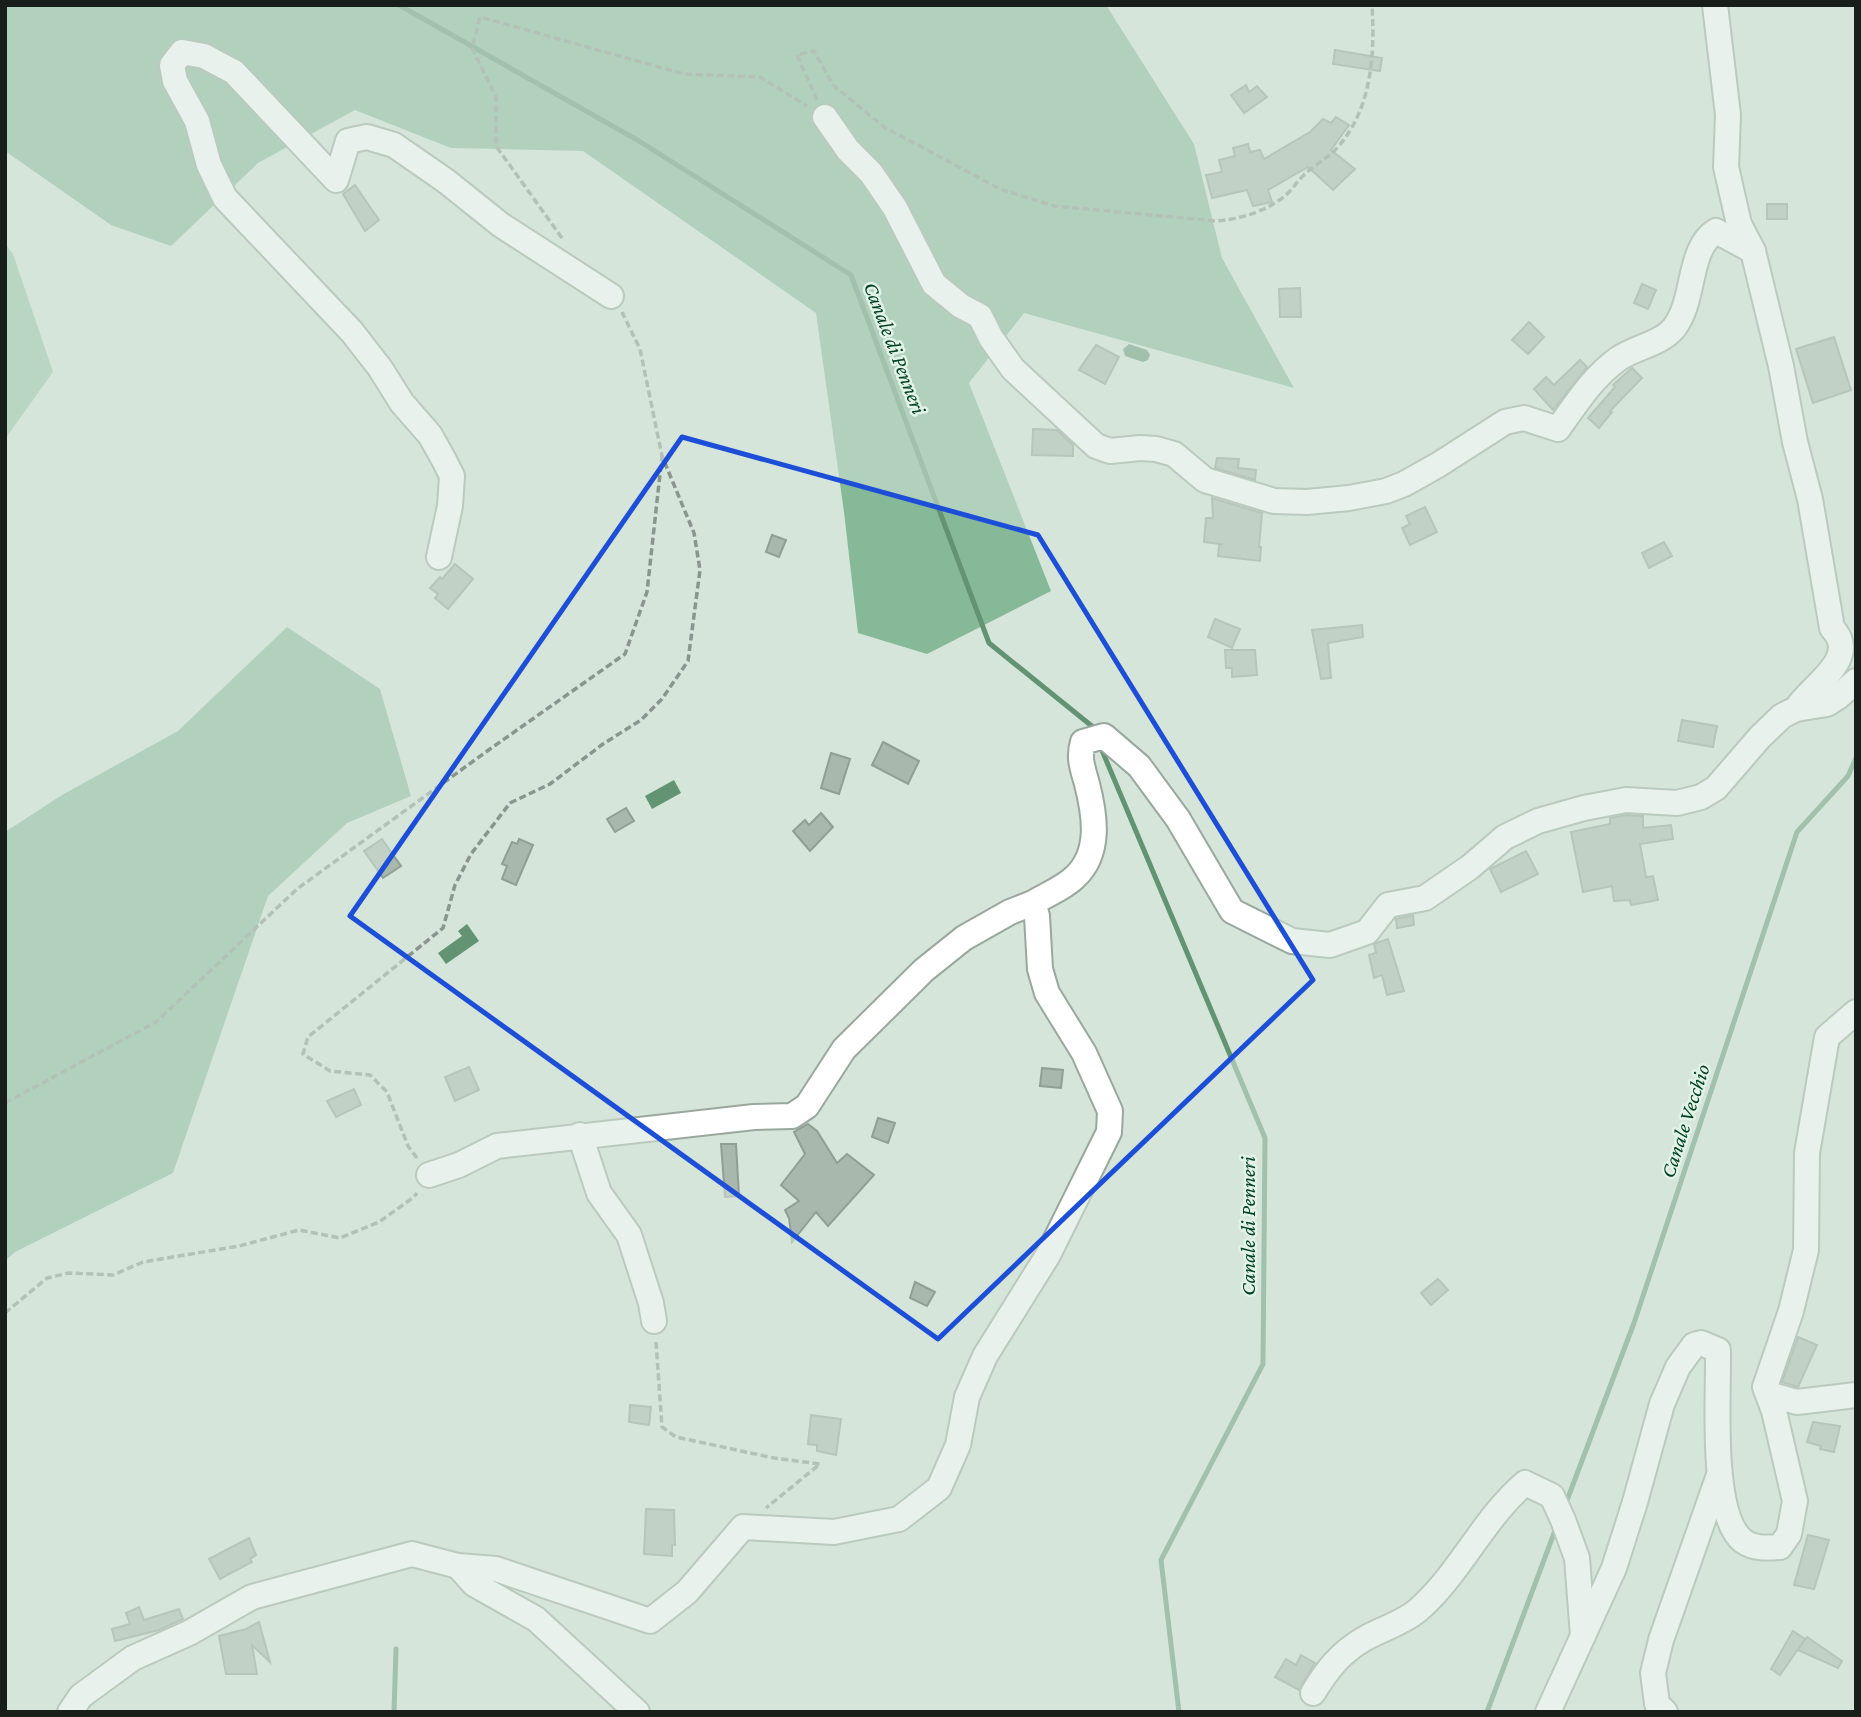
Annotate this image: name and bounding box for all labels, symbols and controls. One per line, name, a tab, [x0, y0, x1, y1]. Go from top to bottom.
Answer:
water label: Canale di Penneri	[859, 279, 931, 418]
water label: Canale Vecchio	[1655, 1061, 1715, 1181]
water label: Canale di Penneri	[1236, 1156, 1260, 1296]

